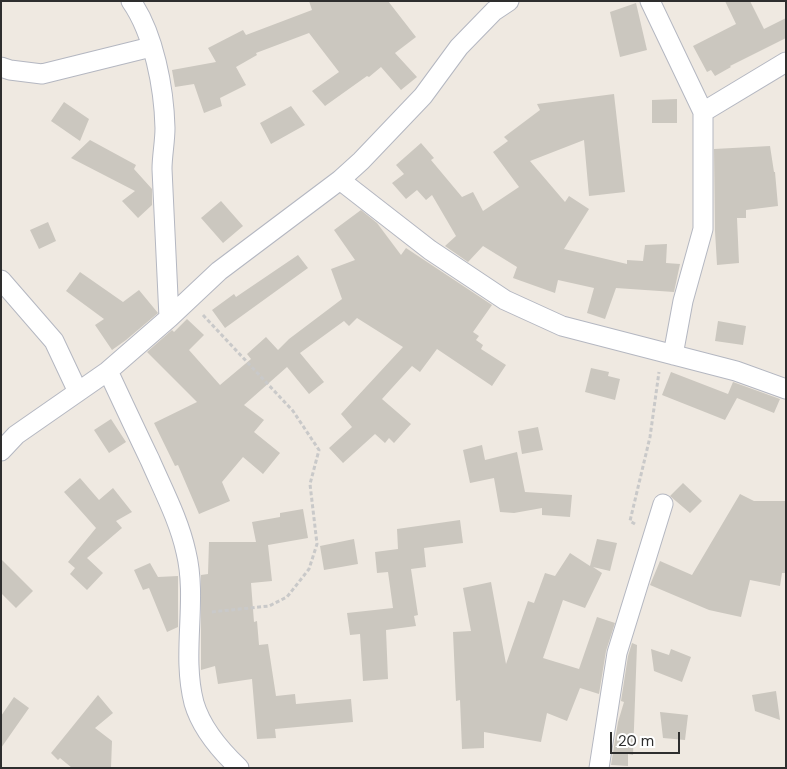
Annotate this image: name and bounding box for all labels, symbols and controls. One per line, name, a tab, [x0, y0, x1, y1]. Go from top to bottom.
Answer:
scale bar	[612, 722, 682, 754]
text: 20 m	[618, 731, 654, 751]

